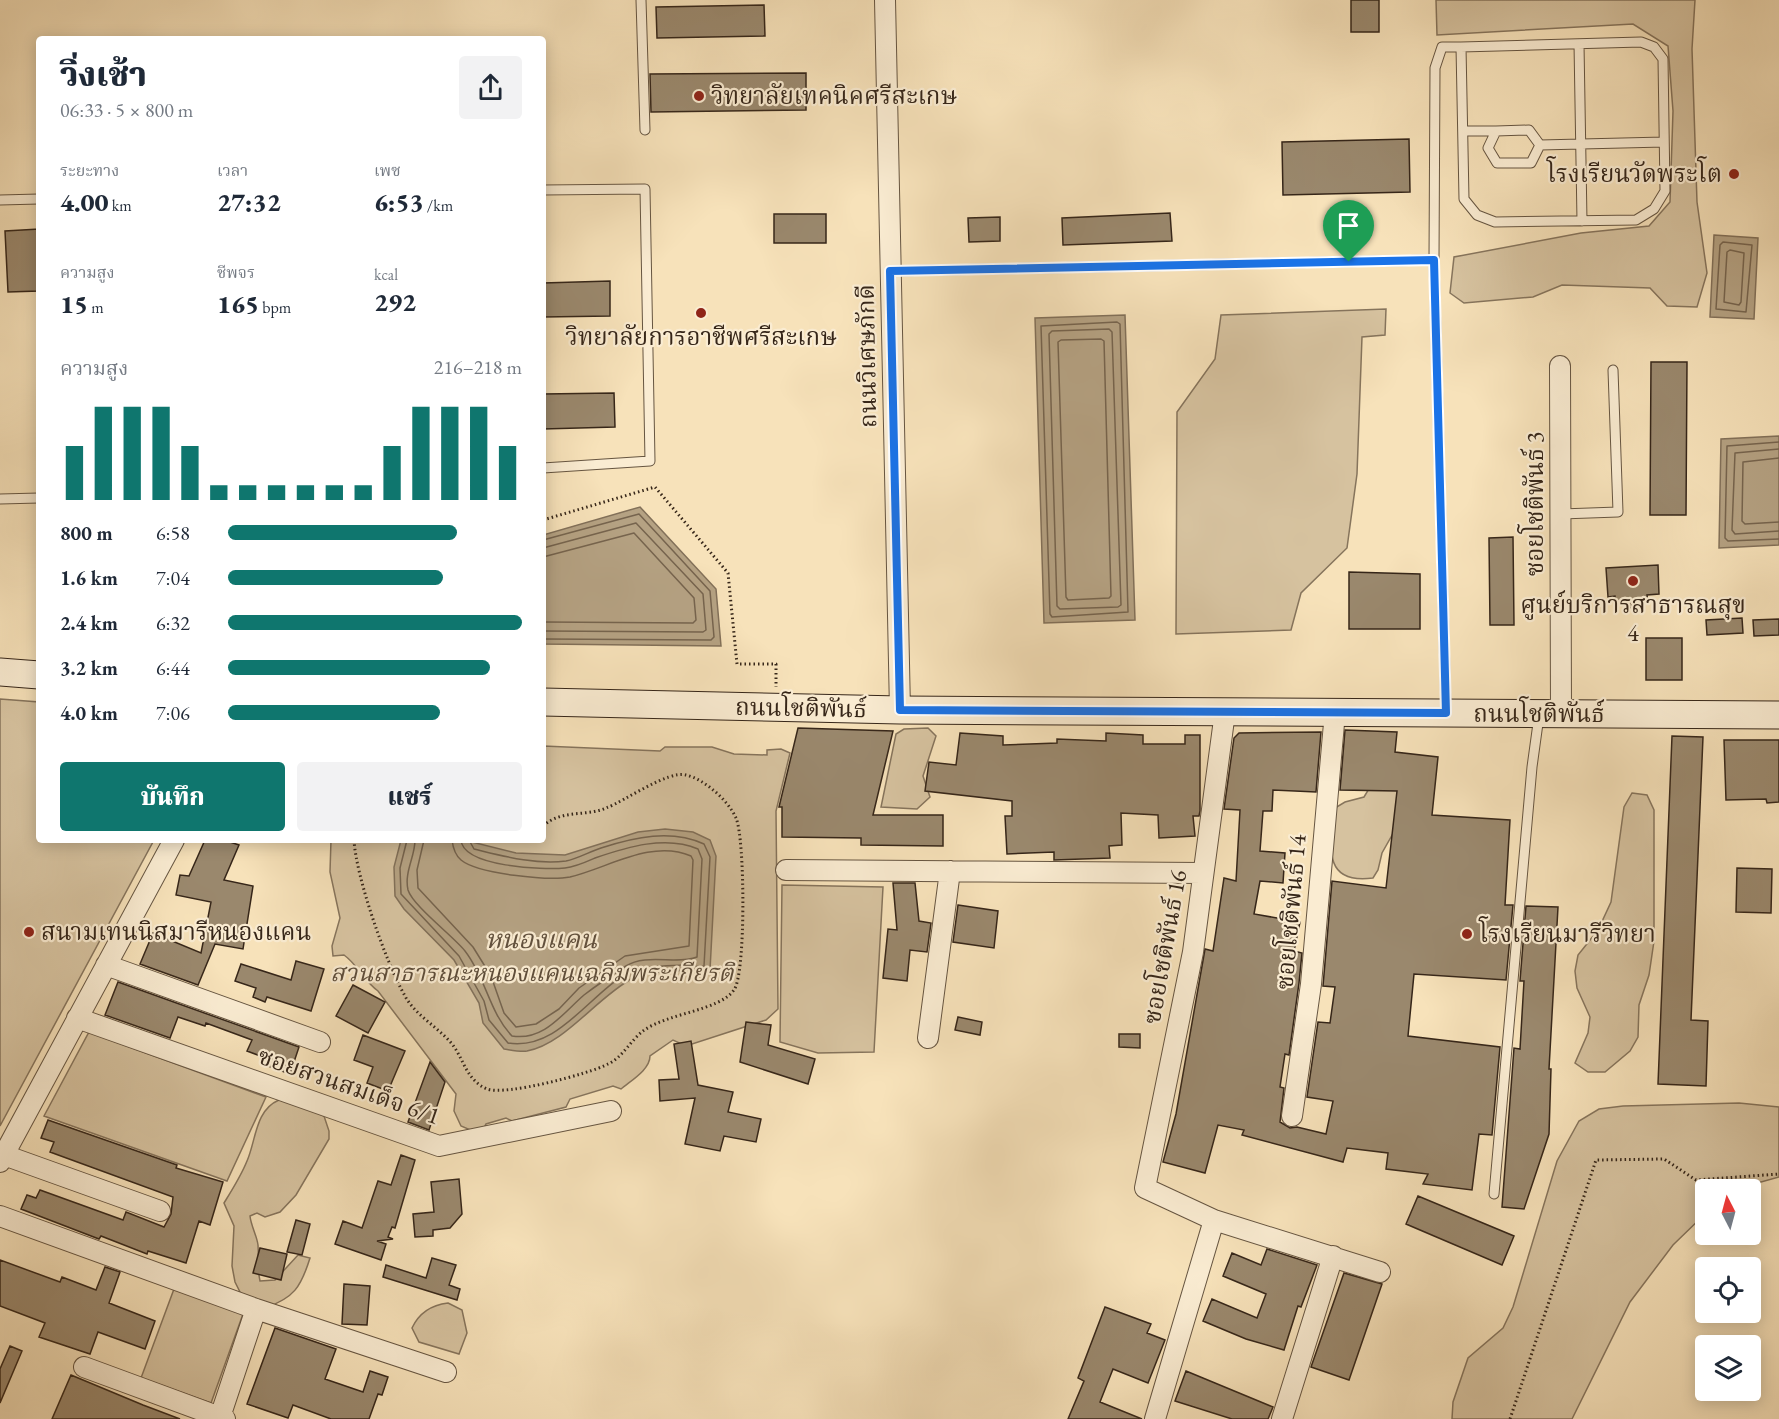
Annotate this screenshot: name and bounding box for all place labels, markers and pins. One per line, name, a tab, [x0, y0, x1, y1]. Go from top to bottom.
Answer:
place label: วิทยาลัยเทคนิคศรีสะเกษ	[711, 80, 957, 111]
marker: วิทยาลัยเทคนิคศรีสะเกษ	[692, 89, 706, 103]
place label: โรงเรียนวัดพระโต	[1546, 156, 1722, 189]
marker: โรงเรียนวัดพระโต	[1727, 167, 1741, 181]
pin	[1323, 200, 1374, 262]
marker: วิทยาลัยการอาชีพศรีสะเกษ	[694, 306, 708, 320]
place label: วิทยาลัยการอาชีพศรีสะเกษ	[565, 321, 837, 352]
marker: ศูนย์บริการสาธารณสุข 4	[1626, 574, 1640, 588]
place label: ศูนย์บริการสาธารณสุข 4	[1520, 589, 1746, 648]
place label: สนามเทนนิสมารีหนองแคน	[41, 916, 311, 947]
place label: โรงเรียนมารีวิทยา	[1478, 916, 1656, 949]
marker: สนามเทนนิสมารีหนองแคน	[22, 925, 36, 939]
marker: โรงเรียนมารีวิทยา	[1460, 927, 1474, 941]

